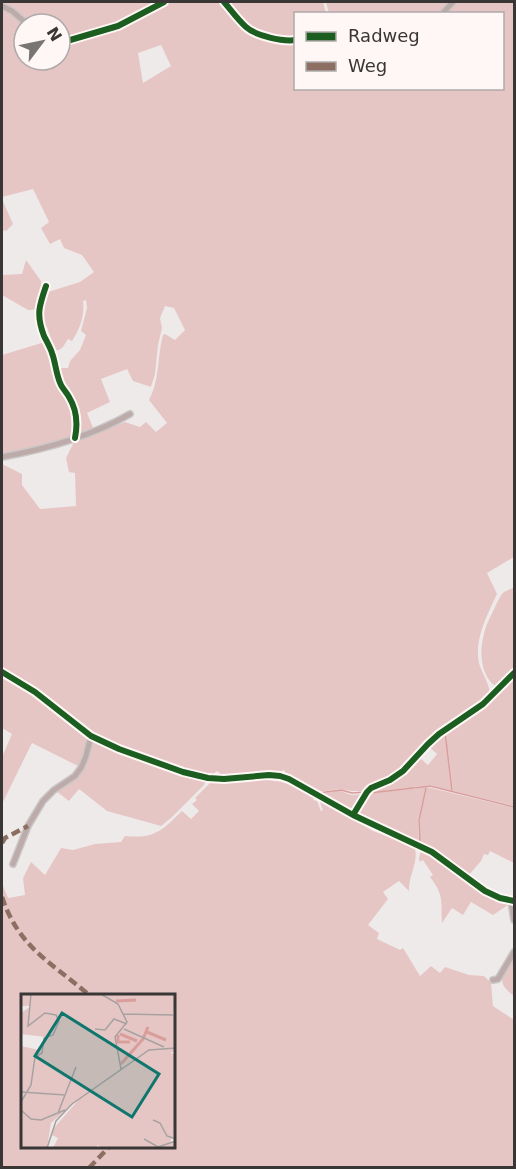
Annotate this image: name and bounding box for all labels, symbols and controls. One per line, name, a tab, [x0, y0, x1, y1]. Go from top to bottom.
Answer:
north arrow	[12, 12, 72, 72]
legend	[294, 12, 504, 90]
text: N	[43, 24, 66, 45]
text: Radweg	[348, 25, 420, 46]
text: Weg	[348, 55, 387, 76]
inset map	[21, 994, 176, 1148]

